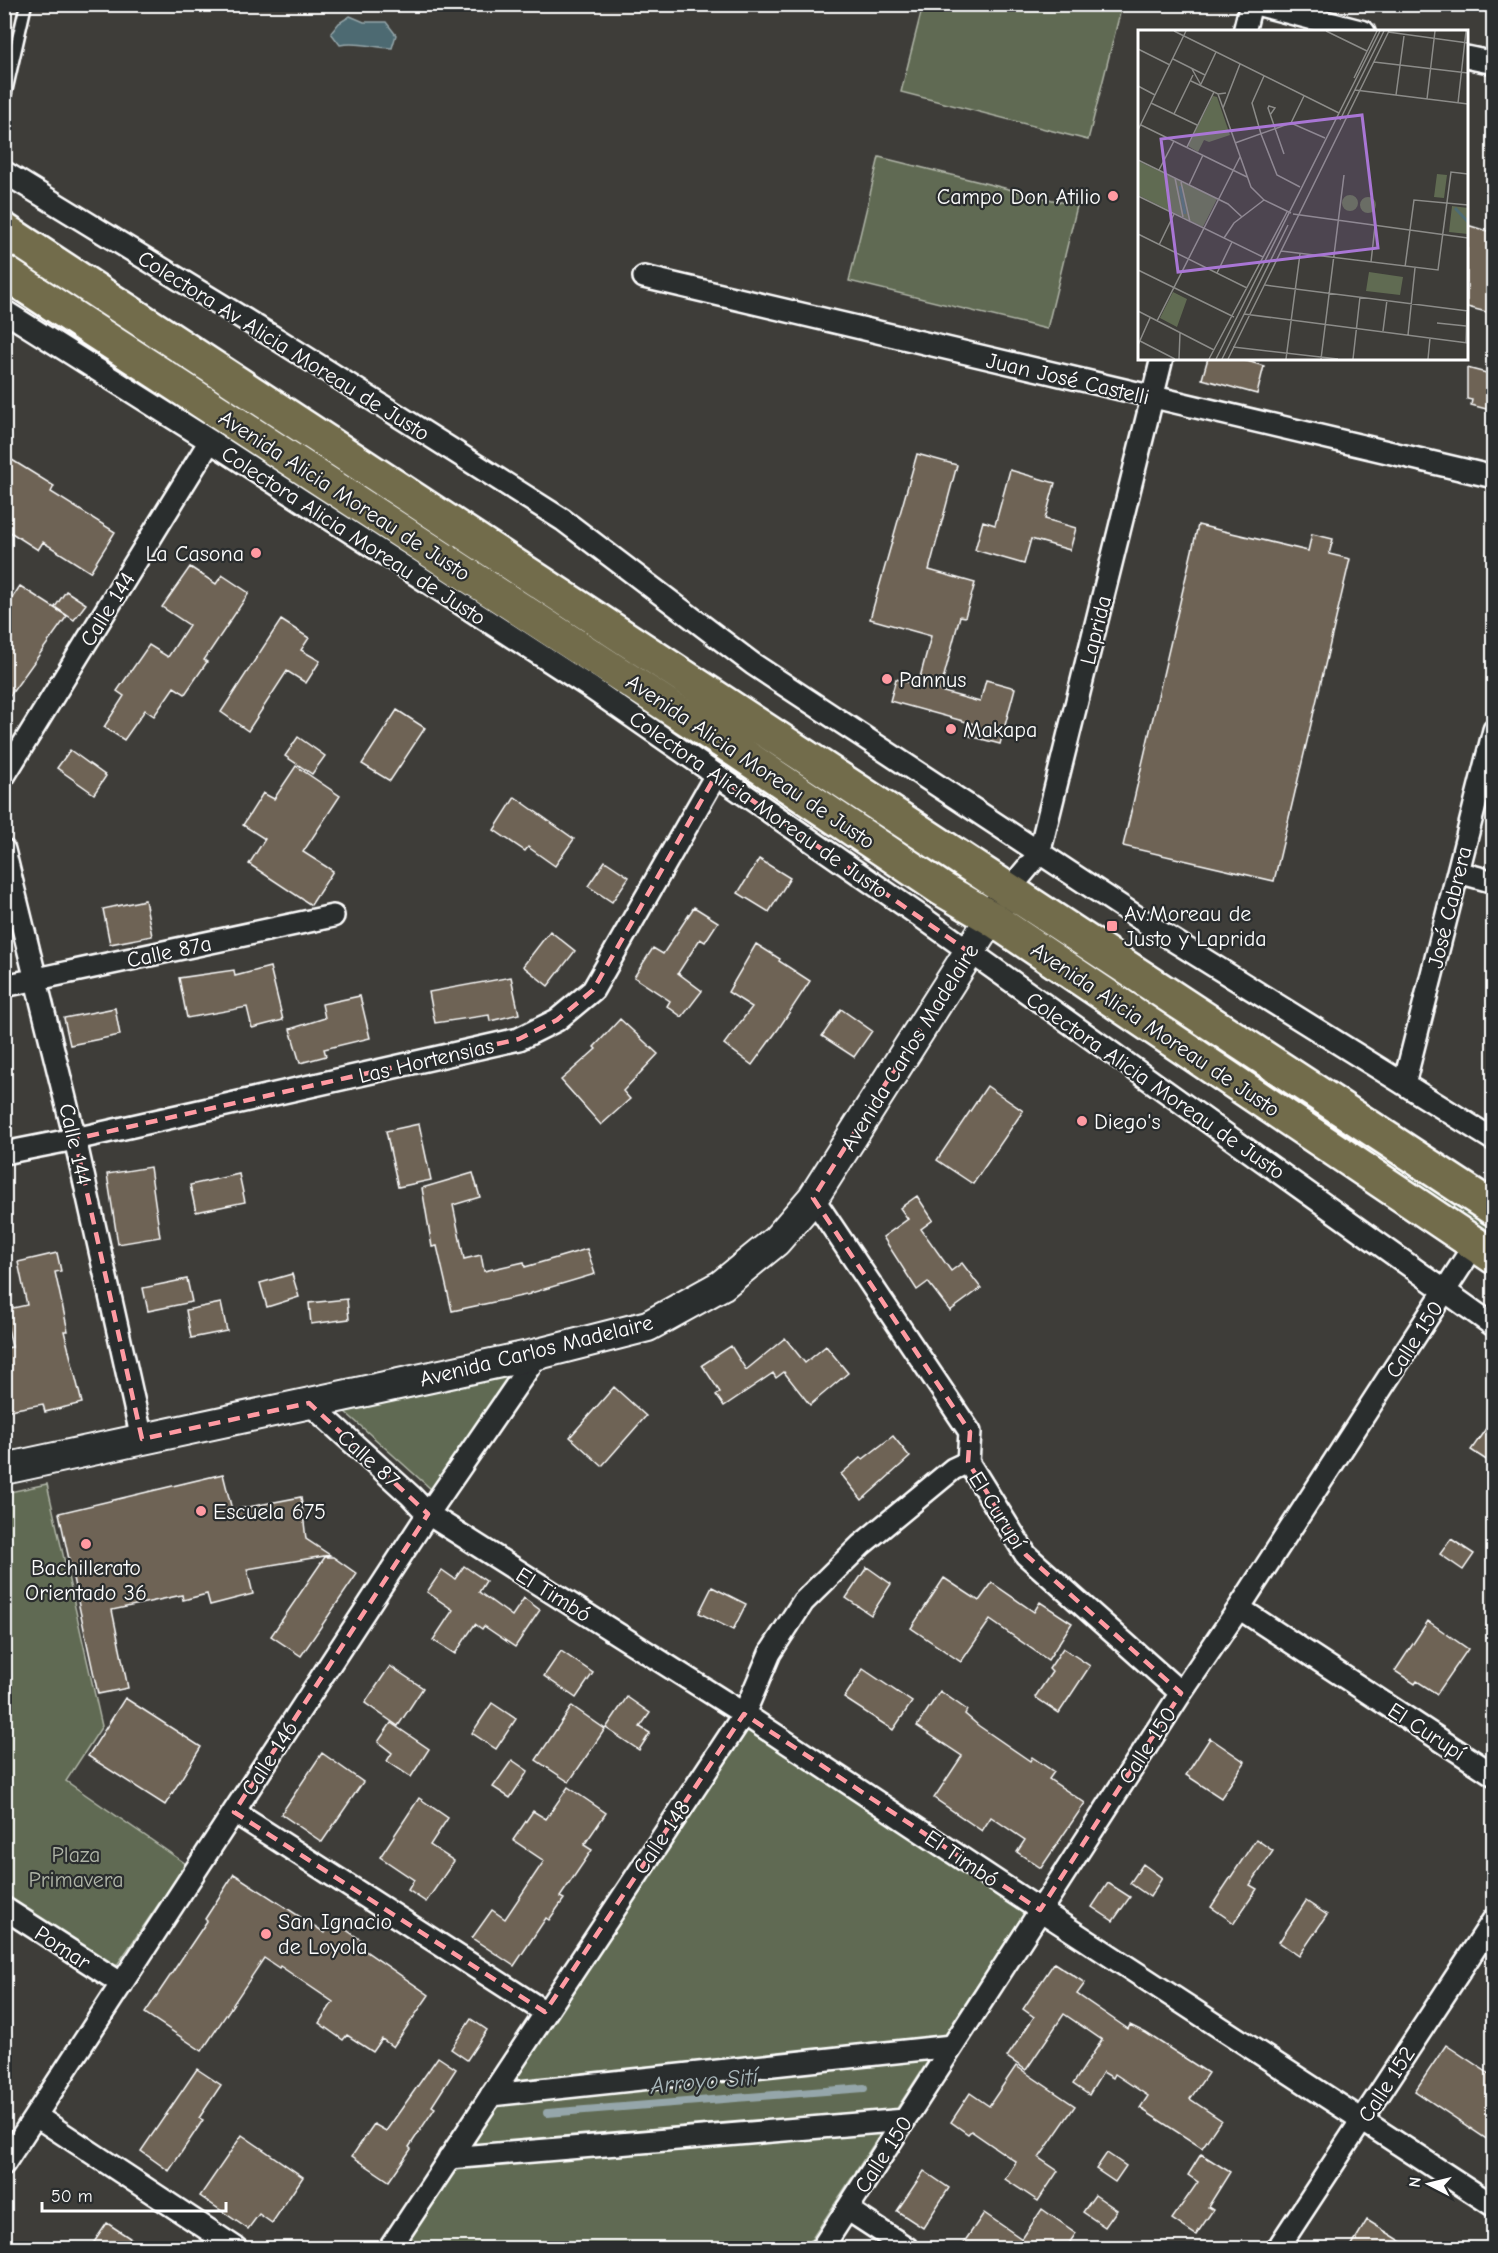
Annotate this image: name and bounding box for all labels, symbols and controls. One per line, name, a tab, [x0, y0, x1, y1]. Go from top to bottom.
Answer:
inset map	[1138, 30, 1468, 360]
place label: Campo Don Atilio	[937, 184, 1101, 210]
marker: Campo Don Atilio	[1106, 189, 1120, 203]
street label: Colectora Av Alicia Moreau de Justo	[133, 245, 434, 447]
street label: Juan José Castelli	[984, 348, 1152, 410]
street label: Avenida Alicia Moreau de Justo	[214, 405, 475, 587]
street label: Colectora Alicia Moreau de Justo	[216, 441, 490, 631]
place label: La Casona	[146, 541, 244, 567]
marker: La Casona	[249, 546, 263, 560]
street label: Calle 144	[75, 568, 141, 652]
street label: Laprida	[1075, 593, 1117, 668]
place label: Pannus	[899, 667, 966, 693]
street label: Avenida Alicia Moreau de Justo	[621, 669, 880, 855]
marker: Pannus	[880, 672, 894, 686]
street label: Colectora Alicia Moreau de Justo	[624, 705, 893, 904]
place label: Makapa	[963, 717, 1037, 743]
marker: Makapa	[944, 722, 958, 736]
street label: José Cabrera	[1422, 844, 1478, 971]
place label: Av.Moreau de Justo y Laprida	[1124, 901, 1267, 952]
marker: Av.Moreau de Justo y Laprida	[1105, 919, 1119, 933]
street label: Calle 87a	[124, 930, 214, 974]
street label: Avenida Alicia Moreau de Justo	[1026, 937, 1285, 1123]
street label: Avenida Carlos Madelaire	[835, 939, 984, 1156]
street label: Colectora Alicia Moreau de Justo	[1021, 986, 1290, 1185]
street label: Las Hortensias	[356, 1033, 497, 1089]
street label: Calle 144	[53, 1101, 97, 1188]
place label: Diego's	[1094, 1109, 1161, 1135]
marker: Diego's	[1075, 1114, 1089, 1128]
street label: Calle 150	[1380, 1296, 1449, 1383]
street label: Avenida Carlos Madelaire	[417, 1309, 656, 1393]
street label: Calle 87	[332, 1424, 405, 1494]
street label: El Curupí	[963, 1467, 1032, 1555]
place label: Escuela 675	[213, 1499, 326, 1525]
marker: Escuela 675	[194, 1504, 208, 1518]
marker: Bachillerato Orientado 36	[79, 1537, 93, 1551]
place label: Bachillerato Orientado 36	[25, 1555, 147, 1606]
street label: El Timbó	[511, 1562, 596, 1628]
street label: El Curupí	[1383, 1697, 1471, 1767]
street label: Calle 150	[1113, 1702, 1182, 1789]
street label: Calle 146	[236, 1716, 304, 1801]
street label: Calle 148	[628, 1796, 696, 1879]
street label: El Timbó	[920, 1825, 1003, 1893]
park label: Plaza Primavera	[28, 1842, 124, 1893]
place label: San Ignacio de Loyola	[278, 1909, 392, 1960]
street label: Pomar	[30, 1920, 95, 1976]
marker: San Ignacio de Loyola	[259, 1927, 273, 1941]
street label: Calle 152	[1353, 2042, 1421, 2127]
water label: Arroyo Sití	[648, 2062, 762, 2100]
street label: Calle 150	[849, 2111, 918, 2198]
north arrow	[1399, 2154, 1459, 2214]
scale bar	[42, 2175, 226, 2213]
text: N	[1406, 2176, 1425, 2189]
text: 50 m	[51, 2186, 93, 2207]

